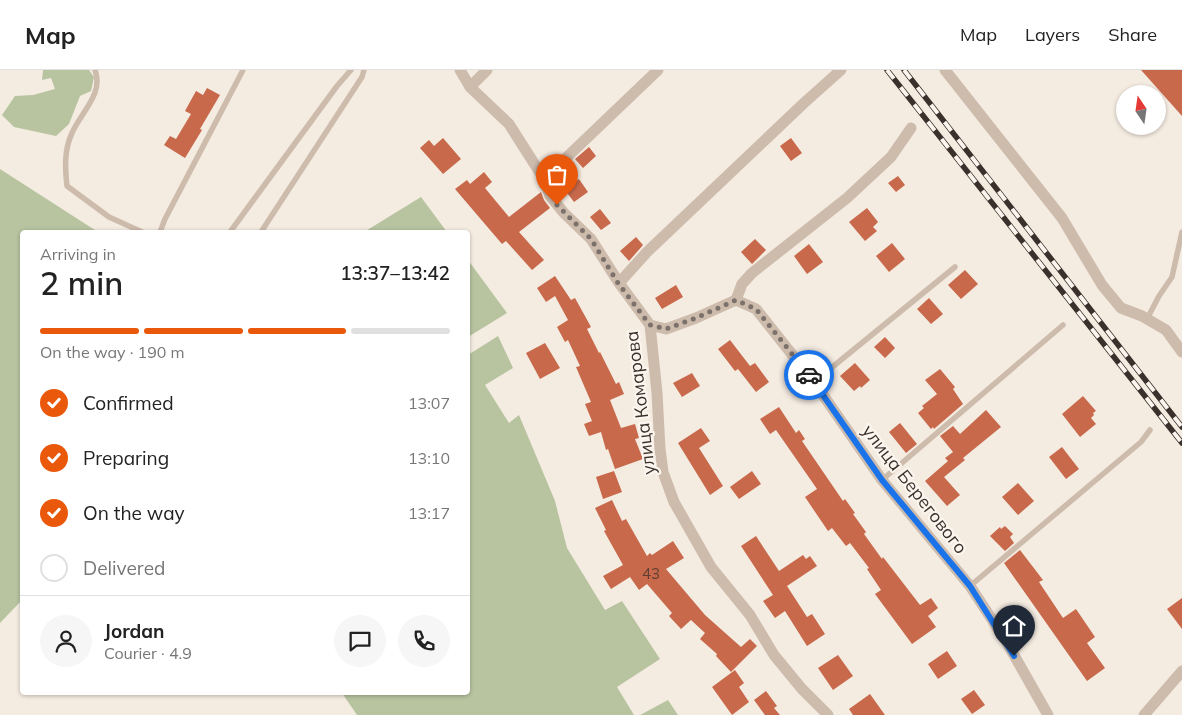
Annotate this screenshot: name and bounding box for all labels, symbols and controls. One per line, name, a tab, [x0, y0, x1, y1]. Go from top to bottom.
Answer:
text: Map	[25, 20, 76, 50]
text: Map	[960, 23, 997, 46]
text: Layers	[1025, 23, 1080, 46]
text: Share	[1108, 23, 1157, 46]
north arrow	[1116, 85, 1166, 135]
map controls	[1116, 85, 1166, 135]
pin	[536, 154, 578, 205]
icon: bag	[543, 161, 571, 189]
text: Arriving in	[40, 244, 116, 264]
text: 13:37–13:42	[340, 261, 450, 285]
text: 2 min	[40, 263, 123, 303]
street label: улица Комарова	[620, 330, 660, 476]
text: On the way · 190 m	[40, 342, 185, 362]
courier	[784, 350, 834, 400]
icon: car	[795, 361, 823, 389]
icon: check	[40, 389, 68, 417]
text: Confirmed	[83, 391, 174, 415]
text: 13:07	[408, 393, 450, 413]
street label: улица Берегового	[857, 420, 973, 558]
icon: check	[40, 444, 68, 472]
text: Preparing	[83, 446, 169, 470]
text: 13:10	[408, 448, 450, 468]
icon: check	[40, 499, 68, 527]
text: On the way	[83, 501, 185, 525]
text: 13:17	[408, 503, 450, 523]
text: Delivered	[83, 556, 165, 580]
house number: 43	[642, 564, 660, 583]
pin	[993, 605, 1035, 656]
icon: home	[1000, 612, 1028, 640]
button: person	[40, 615, 92, 667]
button: chat	[334, 615, 386, 667]
button: phone	[398, 615, 450, 667]
text: Jordan	[104, 619, 164, 643]
text: Courier · 4.9	[104, 643, 192, 663]

